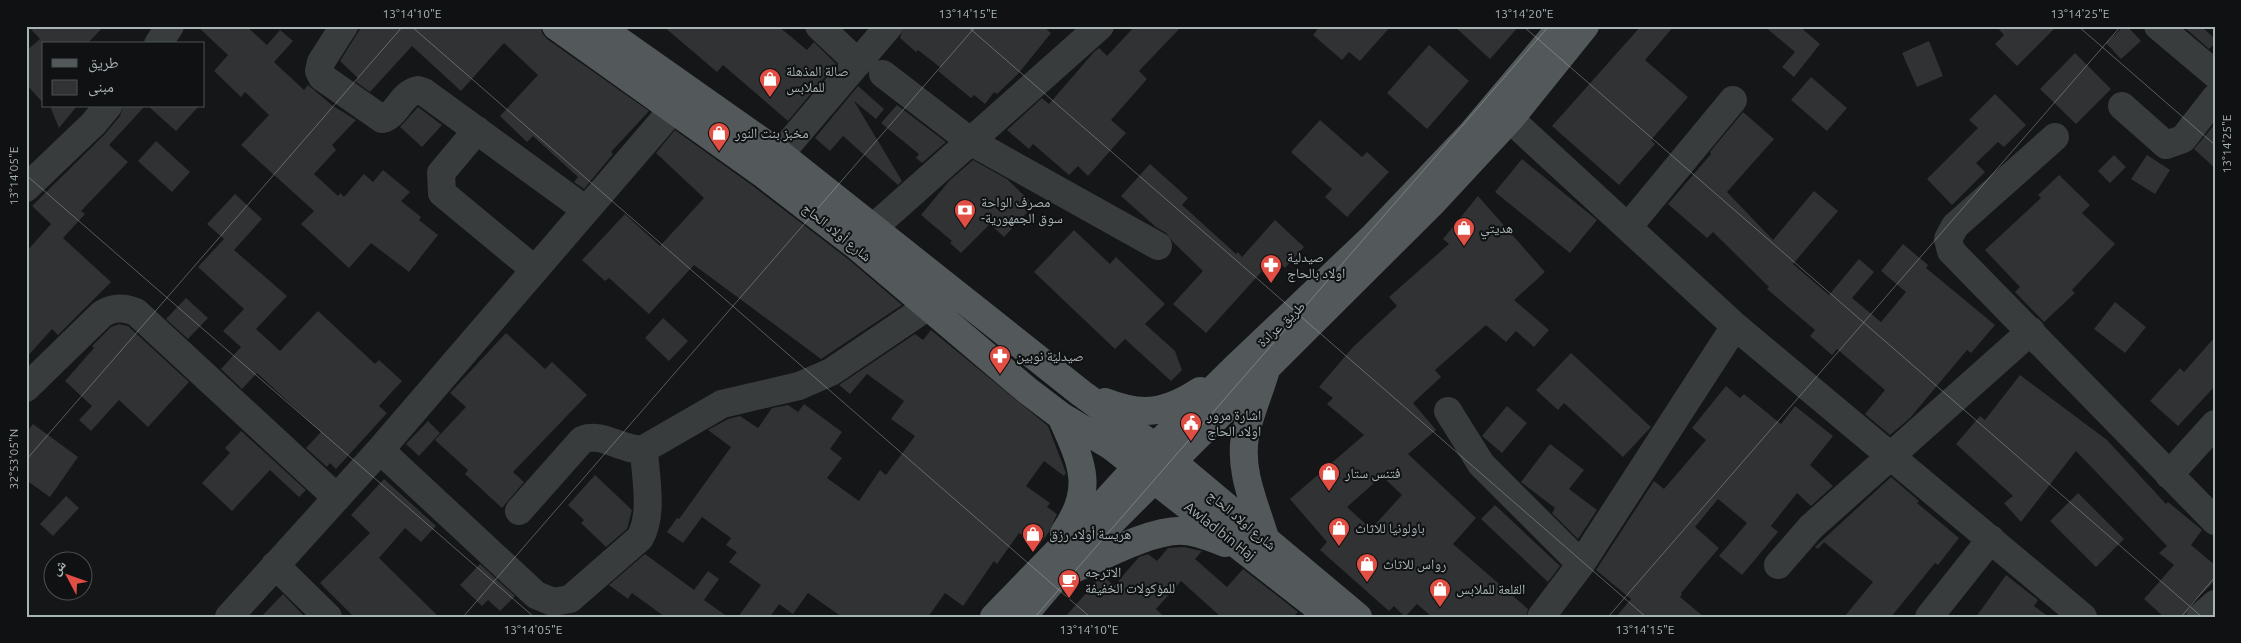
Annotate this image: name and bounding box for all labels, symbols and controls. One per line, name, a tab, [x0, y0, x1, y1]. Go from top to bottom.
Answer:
text: 13°14'10"E	[383, 7, 442, 20]
text: 13°14'15"E	[939, 7, 998, 20]
text: 13°14'20"E	[1495, 7, 1554, 20]
text: 13°14'25"E	[2051, 7, 2110, 20]
legend	[42, 42, 205, 108]
text: طريق	[88, 54, 119, 73]
place label: صالة المذهلة للملابس	[786, 63, 849, 96]
shop icon: صالة المذهلة للملابس	[758, 67, 782, 98]
text: مبنى	[88, 78, 114, 97]
text: 13°14'25"E	[2220, 114, 2233, 173]
shop icon: مخبز بنت النور	[707, 121, 731, 152]
place label: مخبز بنت النور	[734, 125, 809, 142]
text: 13°14'05"E	[7, 146, 20, 205]
place label: مصرف الواحة -سوق الجمهورية	[981, 194, 1063, 227]
bank icon: مصرف الواحة -سوق الجمهورية	[953, 198, 977, 229]
street label: شارع أولاد الحاج	[798, 199, 875, 266]
shop icon: هديتي	[1452, 216, 1476, 247]
place label: هديتي	[1480, 220, 1513, 240]
place label: صيدلية اولاد بالحاج	[1287, 249, 1345, 283]
pharmacy icon: صيدلية اولاد بالحاج	[1259, 253, 1283, 284]
street label: طريق عرادة	[1254, 298, 1310, 352]
pharmacy icon: صيدلية نوبين	[988, 344, 1012, 375]
place label: صيدلية نوبين	[1016, 348, 1084, 365]
place label: اشارة مرور اولاد الحاج	[1206, 407, 1261, 441]
public building icon: اشارة مرور اولاد الحاج	[1179, 411, 1203, 442]
text: 32°53'05"N	[7, 429, 20, 489]
shop icon: فتنس ستار	[1317, 461, 1341, 492]
place label: فتنس ستار	[1344, 465, 1401, 482]
street label: شارع اولاد الحاج	[1203, 487, 1279, 555]
street label: Awlad bin Haj	[1181, 498, 1259, 564]
shop icon: باولونيا للاثاث	[1327, 516, 1351, 547]
place label: باولونيا للاثاث	[1355, 520, 1425, 537]
shop icon: هريسة أولاد رزق	[1021, 522, 1045, 553]
place label: هريسة أولاد رزق	[1049, 526, 1131, 543]
north arrow	[42, 550, 92, 600]
shop icon: رواس للاثاث	[1355, 552, 1379, 583]
place label: رواس للاثاث	[1383, 556, 1446, 573]
text: ش	[47, 557, 70, 579]
place label: الاترجه للمؤكولات الخفيفة	[1085, 564, 1175, 597]
cafe icon: الاترجه للمؤكولات الخفيفة	[1057, 568, 1081, 599]
shop icon: القلعة للملابس	[1428, 577, 1452, 608]
place label: القلعة للملابس	[1456, 581, 1525, 598]
text: 13°14'05"E	[504, 623, 563, 636]
text: 13°14'10"E	[1060, 623, 1119, 636]
text: 13°14'15"E	[1616, 623, 1675, 636]

